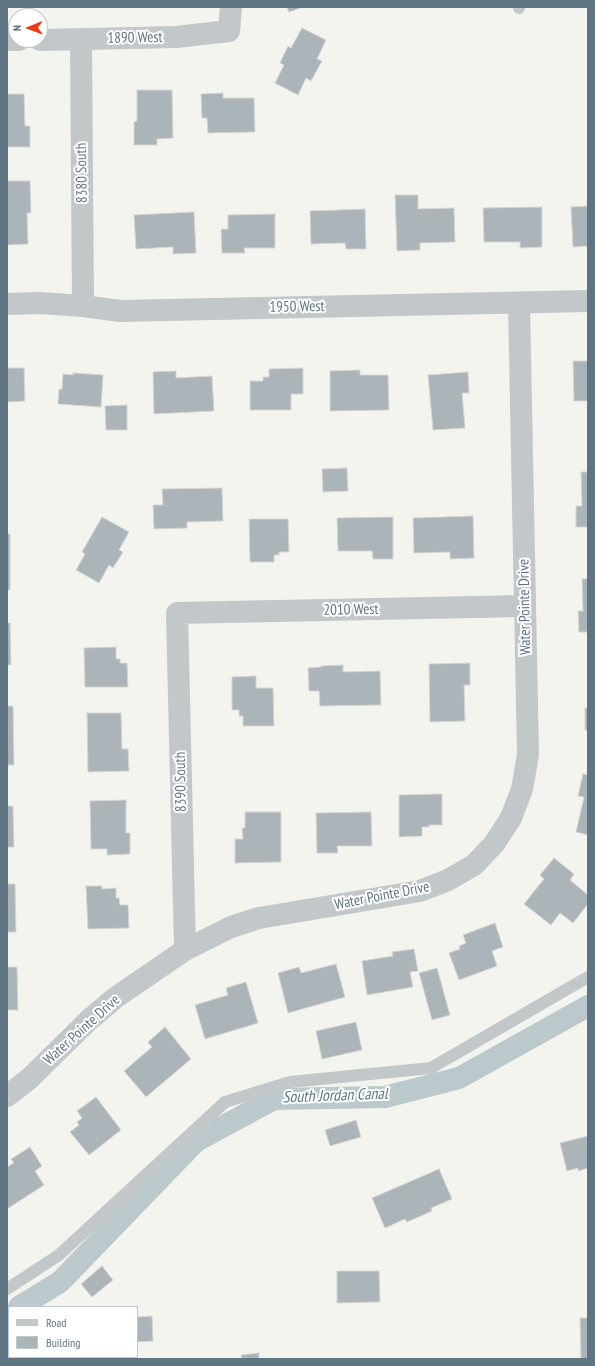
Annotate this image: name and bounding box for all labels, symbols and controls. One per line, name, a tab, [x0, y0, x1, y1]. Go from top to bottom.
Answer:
north arrow	[8, 8, 48, 48]
text: N	[10, 25, 24, 31]
street label: 1890 West	[107, 29, 163, 47]
street label: 8380 South	[72, 143, 92, 203]
street label: 1950 West	[269, 298, 325, 316]
street label: Water Pointe Drive	[515, 559, 535, 655]
street label: 2010 West	[323, 601, 379, 619]
street label: 8390 South	[171, 752, 191, 812]
street label: Water Pointe Drive	[333, 878, 431, 914]
street label: Water Pointe Drive	[40, 991, 124, 1069]
water label: South Jordan Canal	[282, 1085, 388, 1107]
legend	[8, 1306, 138, 1358]
text: Road	[46, 1315, 66, 1330]
text: Building	[46, 1335, 81, 1350]

